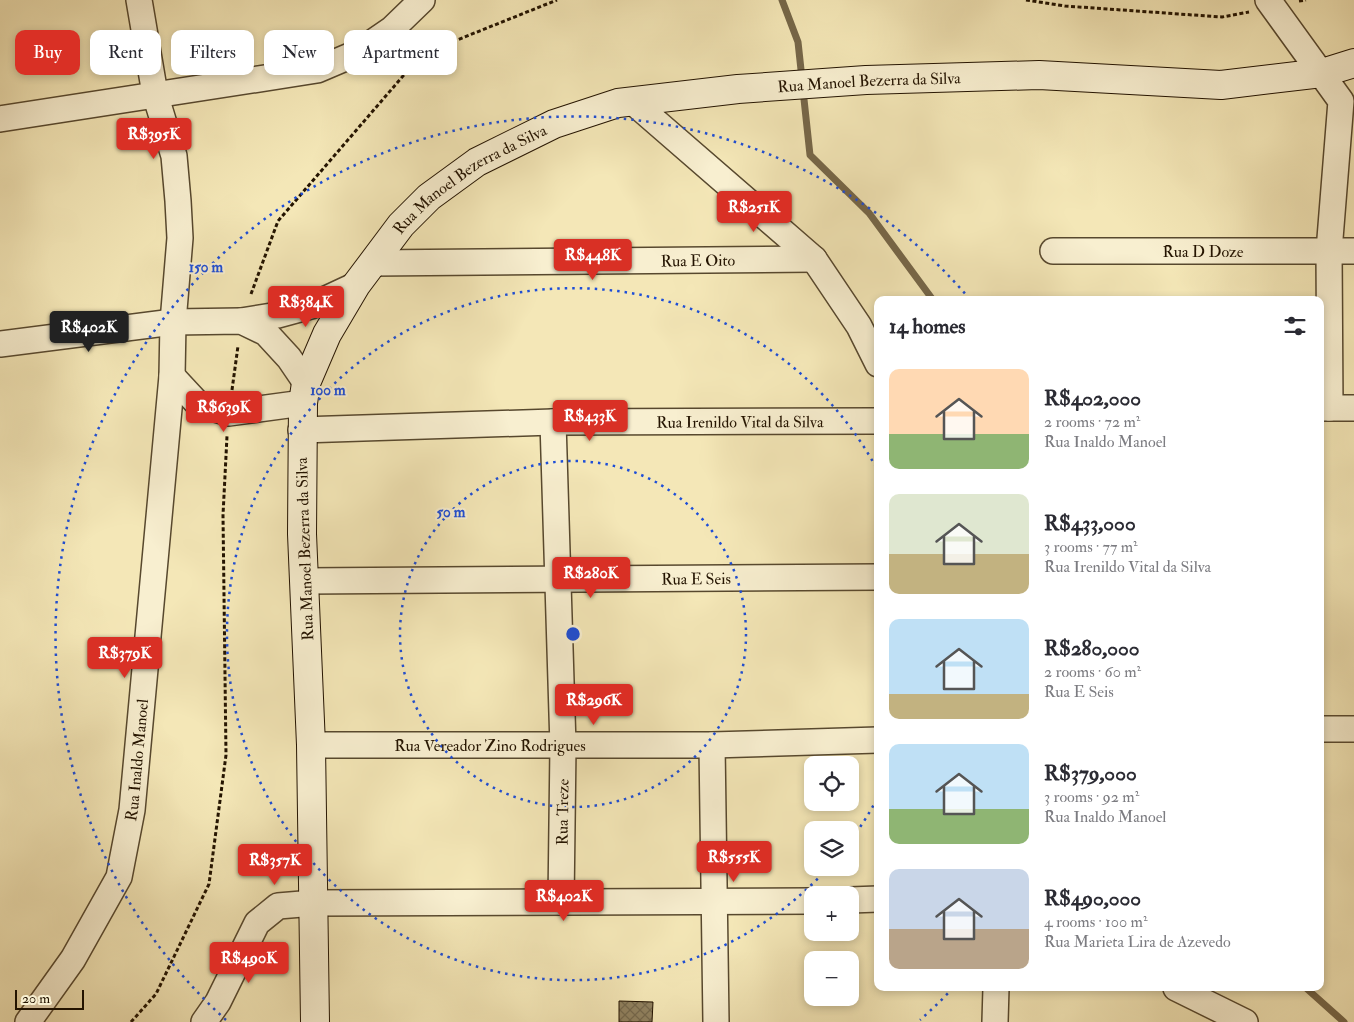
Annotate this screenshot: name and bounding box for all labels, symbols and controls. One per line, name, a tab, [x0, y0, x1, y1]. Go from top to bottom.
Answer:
chip: Buy	[15, 30, 80, 75]
chip: Rent	[90, 30, 161, 75]
chip: Filters	[171, 30, 254, 75]
chip: New	[264, 30, 334, 75]
chip: Apartment	[344, 30, 457, 75]
street label: Rua Manoel Bezerra da Silva	[777, 68, 961, 97]
pin: R$395K	[113, 118, 195, 160]
street label: Rua Manoel Bezerra da Silva	[389, 120, 550, 238]
text: R$395K	[127, 124, 181, 144]
pin: R$251K	[713, 190, 795, 233]
text: R$251K	[728, 197, 780, 217]
pin: R$448K	[552, 238, 634, 281]
street label: Rua D Doze	[1162, 242, 1244, 262]
text: R$448K	[565, 245, 621, 265]
street label: Rua E Oito	[661, 251, 736, 271]
text: 150 m	[189, 258, 223, 277]
pin: R$384K	[265, 286, 347, 328]
text: R$384K	[279, 292, 333, 312]
pin: R$402K	[48, 310, 130, 353]
icon: filters	[1281, 312, 1309, 340]
text: 14 homes	[889, 313, 966, 340]
text: R$402K	[61, 317, 117, 337]
text: 100 m	[310, 381, 346, 400]
text: R$402,000	[1044, 385, 1141, 412]
icon: home	[929, 389, 989, 449]
pin: R$639K	[183, 390, 265, 433]
text: R$639K	[197, 397, 251, 417]
pin: R$433K	[549, 400, 631, 442]
text: R$433K	[564, 406, 616, 426]
street label: Rua Irenildo Vital da Silva	[656, 412, 824, 433]
text: 2 rooms · 72 m²	[1044, 412, 1140, 432]
text: Rua Inaldo Manoel	[1044, 432, 1166, 452]
street label: Rua Manoel Bezerra da Silva	[292, 457, 318, 641]
text: 50 m	[437, 503, 466, 522]
text: R$433,000	[1044, 510, 1136, 537]
icon: home	[929, 514, 989, 574]
text: 3 rooms · 77 m²	[1044, 537, 1138, 557]
pin: R$280K	[550, 556, 632, 599]
text: Rua Irenildo Vital da Silva	[1044, 557, 1211, 577]
text: R$280K	[563, 563, 619, 583]
street label: Rua E Seis	[661, 569, 731, 590]
centre of rings	[564, 625, 582, 643]
text: R$280,000	[1044, 635, 1139, 662]
pin: R$379K	[84, 636, 166, 679]
icon: home	[929, 639, 989, 699]
text: R$379K	[98, 643, 152, 663]
text: 2 rooms · 60 m²	[1044, 662, 1141, 682]
text: Rua E Seis	[1044, 682, 1114, 702]
pin: R$296K	[553, 684, 635, 726]
text: R$296K	[566, 690, 622, 710]
street label: Rua Inaldo Manoel	[121, 698, 153, 823]
street label: Rua Vereador Zino Rodrigues	[394, 736, 586, 756]
map controls	[804, 756, 859, 1006]
button: locate	[804, 756, 859, 811]
text: R$379,000	[1044, 760, 1137, 787]
icon: home	[929, 764, 989, 824]
street label: Rua Treze	[552, 778, 574, 846]
text: 3 rooms · 92 m²	[1044, 787, 1139, 807]
text: Rua Inaldo Manoel	[1044, 807, 1166, 827]
button: layers	[804, 821, 859, 876]
pin: R$555K	[693, 840, 775, 883]
pin: R$357K	[234, 844, 316, 886]
text: R$555K	[708, 847, 760, 867]
text: R$357K	[249, 850, 301, 870]
pin: R$402K	[523, 880, 605, 922]
text: R$490,000	[1044, 885, 1141, 912]
text: R$402K	[536, 886, 592, 906]
button: +	[804, 886, 859, 941]
icon: home	[929, 889, 989, 949]
text: 4 rooms · 100 m²	[1044, 912, 1147, 932]
text: Rua Marieta Lira de Azevedo	[1044, 932, 1231, 952]
pin: R$490K	[208, 942, 290, 984]
text: R$490K	[221, 948, 277, 968]
button: −	[804, 951, 859, 1006]
scale bar	[15, 987, 84, 1010]
text: 20 m	[22, 990, 50, 1007]

